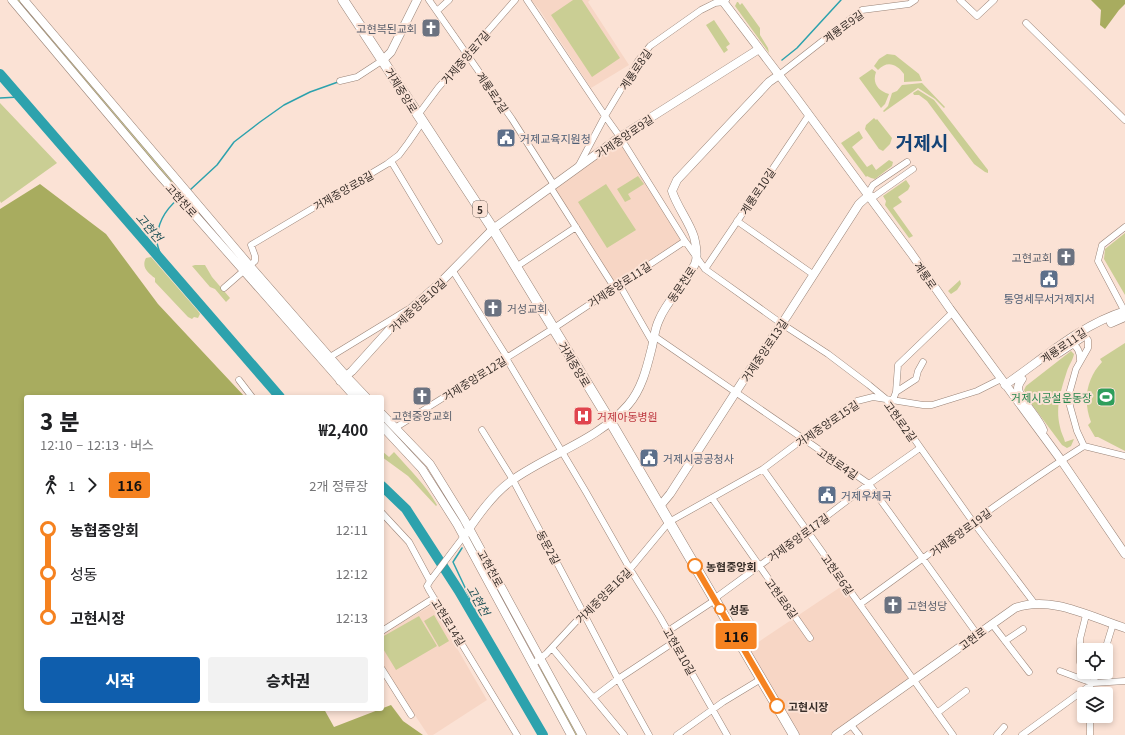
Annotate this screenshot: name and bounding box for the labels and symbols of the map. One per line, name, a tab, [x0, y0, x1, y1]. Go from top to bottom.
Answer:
street label: 계룡로9길	[819, 6, 867, 46]
church icon: 고현복된교회	[420, 17, 442, 39]
place label: 고현복된교회	[356, 20, 417, 36]
street label: 거제중앙로7길	[437, 27, 493, 87]
street label: 계룡로8길	[615, 45, 655, 93]
street label: 거제중앙로	[382, 64, 422, 116]
street label: 계룡로2길	[473, 68, 513, 116]
street label: 거제중앙로9길	[592, 111, 656, 161]
public building icon: 거제교육지원청	[495, 127, 517, 149]
district label: 거제시	[896, 128, 948, 155]
place label: 거제교육지원청	[520, 130, 591, 146]
street label: 계룡로10길	[736, 165, 778, 217]
street label: 거제중앙로8길	[310, 166, 376, 214]
street label: 고현천로	[163, 180, 201, 220]
road number: 5	[473, 201, 487, 217]
water label: 고현천	[133, 209, 169, 247]
church icon: 고현교회	[1055, 246, 1077, 268]
place label: 고현교회	[1012, 249, 1052, 265]
street label: 거제중앙로11길	[584, 257, 654, 311]
street label: 계룡로	[911, 258, 941, 292]
street label: 동문천로	[663, 263, 699, 305]
public building icon: 통영세무서거제지서	[1038, 268, 1060, 290]
street label: 거제중앙로10길	[385, 274, 449, 336]
place label: 통영세무서거제지서	[1003, 290, 1095, 306]
church icon: 거성교회	[482, 297, 504, 319]
place label: 거성교회	[507, 300, 547, 316]
street label: 거제중앙로13길	[737, 315, 791, 385]
street label: 계룡로11길	[1037, 324, 1089, 366]
street label: 거제중앙로	[555, 338, 595, 390]
street label: 거제중앙로12길	[439, 352, 509, 404]
church icon: 고현중앙교회	[411, 385, 433, 407]
sports icon: 거제시공설운동장	[1095, 386, 1117, 408]
place label: 거제시공설운동장	[1011, 389, 1092, 405]
street label: 거제중앙로15길	[792, 396, 862, 450]
street label: 고현로2길	[881, 397, 921, 445]
hospital icon: 거제아동병원	[572, 405, 594, 427]
place label: 고현중앙교회	[392, 407, 452, 423]
place label: 거제아동병원	[597, 408, 658, 424]
street label: 고현로4길	[814, 443, 862, 483]
public building icon: 거제시공공청사	[638, 447, 660, 469]
place label: 거제시공공청사	[663, 450, 734, 466]
public building icon: 거제우체국	[816, 484, 838, 506]
place label: 거제우체국	[841, 487, 892, 503]
street label: 거제중앙로19길	[926, 504, 994, 560]
street label: 거제중앙로17길	[764, 509, 832, 565]
street label: 동문2길	[533, 527, 565, 567]
street label: 고현천로	[474, 546, 508, 590]
street label: 고현로6길	[818, 550, 858, 598]
marker: 농협중앙회	[687, 558, 703, 574]
place label: 농협중앙회	[706, 558, 757, 574]
street label: 거제중앙로16길	[572, 564, 634, 626]
street label: 고현로8길	[762, 574, 802, 622]
water label: 고현천	[463, 581, 496, 620]
church icon: 고현성당	[882, 594, 904, 616]
street label: 고현로14길	[428, 595, 470, 649]
place label: 고현성당	[907, 597, 947, 613]
place label: 성동	[729, 601, 749, 617]
marker: 성동	[714, 603, 726, 615]
line badge: 116	[713, 623, 759, 649]
street label: 고현로	[955, 623, 989, 653]
street label: 고현로10길	[660, 624, 700, 678]
marker: 고현시장	[769, 698, 785, 714]
place label: 고현시장	[788, 698, 828, 714]

